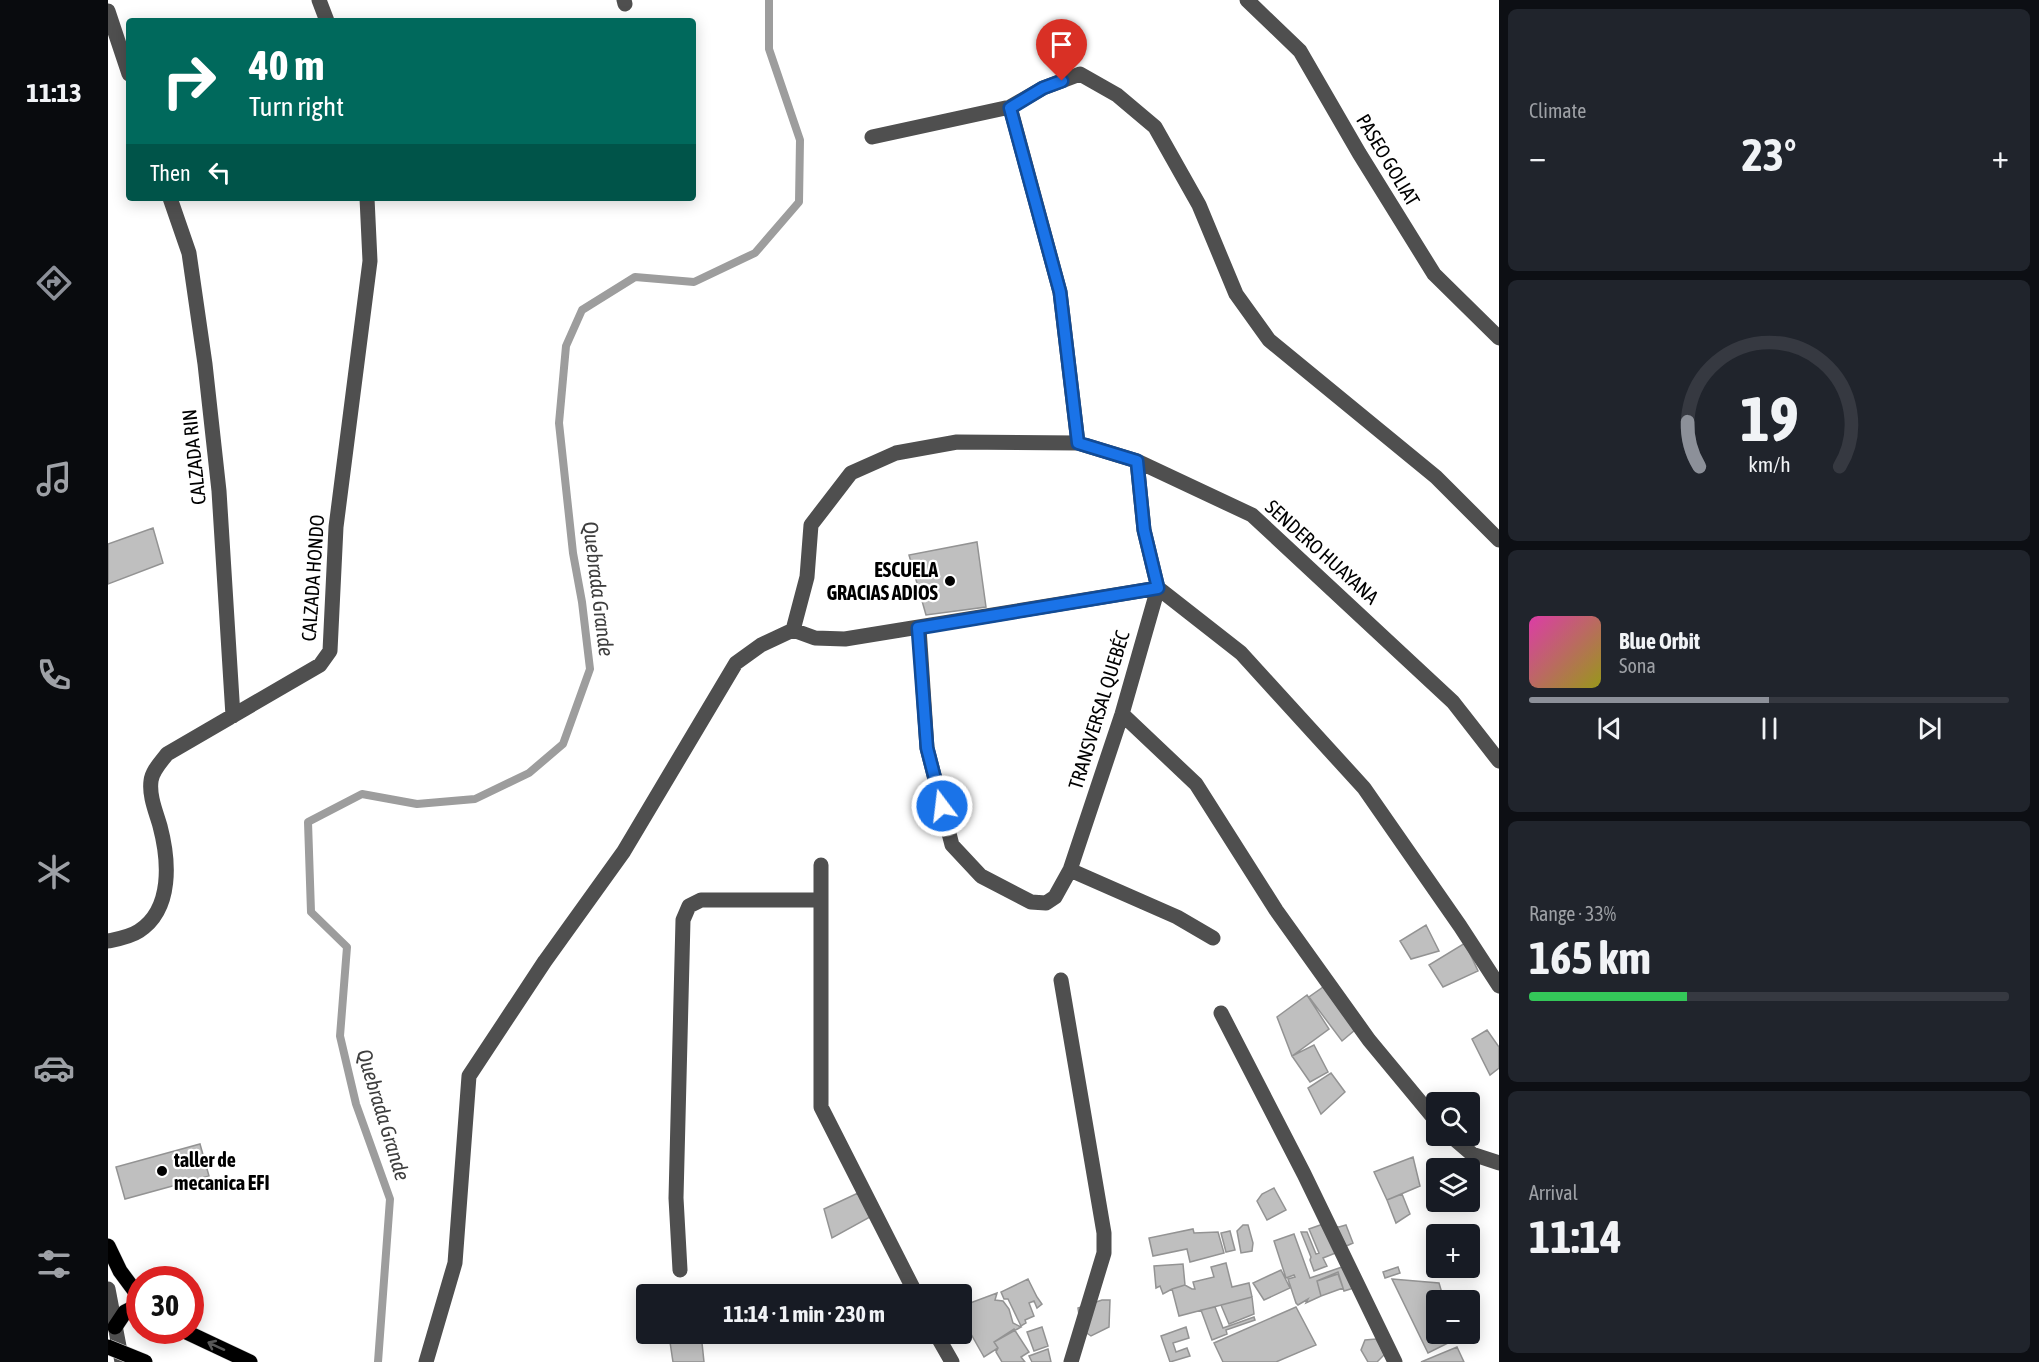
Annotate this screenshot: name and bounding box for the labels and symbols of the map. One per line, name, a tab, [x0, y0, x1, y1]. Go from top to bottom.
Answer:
pin	[1036, 19, 1087, 81]
street label: PASEO GOLIAT	[1352, 110, 1425, 210]
street label: CALZADA RIN	[177, 408, 210, 506]
street label: SENDERO HUAYANA	[1261, 495, 1384, 609]
street label: CALZADA HONDO	[297, 514, 328, 642]
water label: Quebrada Grande	[579, 520, 619, 658]
place label: ESCUELA GRACIAS ADIOS	[826, 558, 939, 604]
marker: ESCUELA GRACIAS ADIOS	[943, 574, 957, 588]
street label: TRANSVERSAL QUEBÉC	[1063, 628, 1134, 792]
position arrow	[910, 774, 974, 838]
water label: Quebrada Grande	[353, 1046, 415, 1183]
place label: taller de mecanica EFI	[173, 1148, 270, 1194]
marker: taller de mecanica EFI	[155, 1164, 169, 1178]
speed limit sign: 30	[126, 1266, 204, 1344]
one-way arrow	[208, 1340, 226, 1352]

